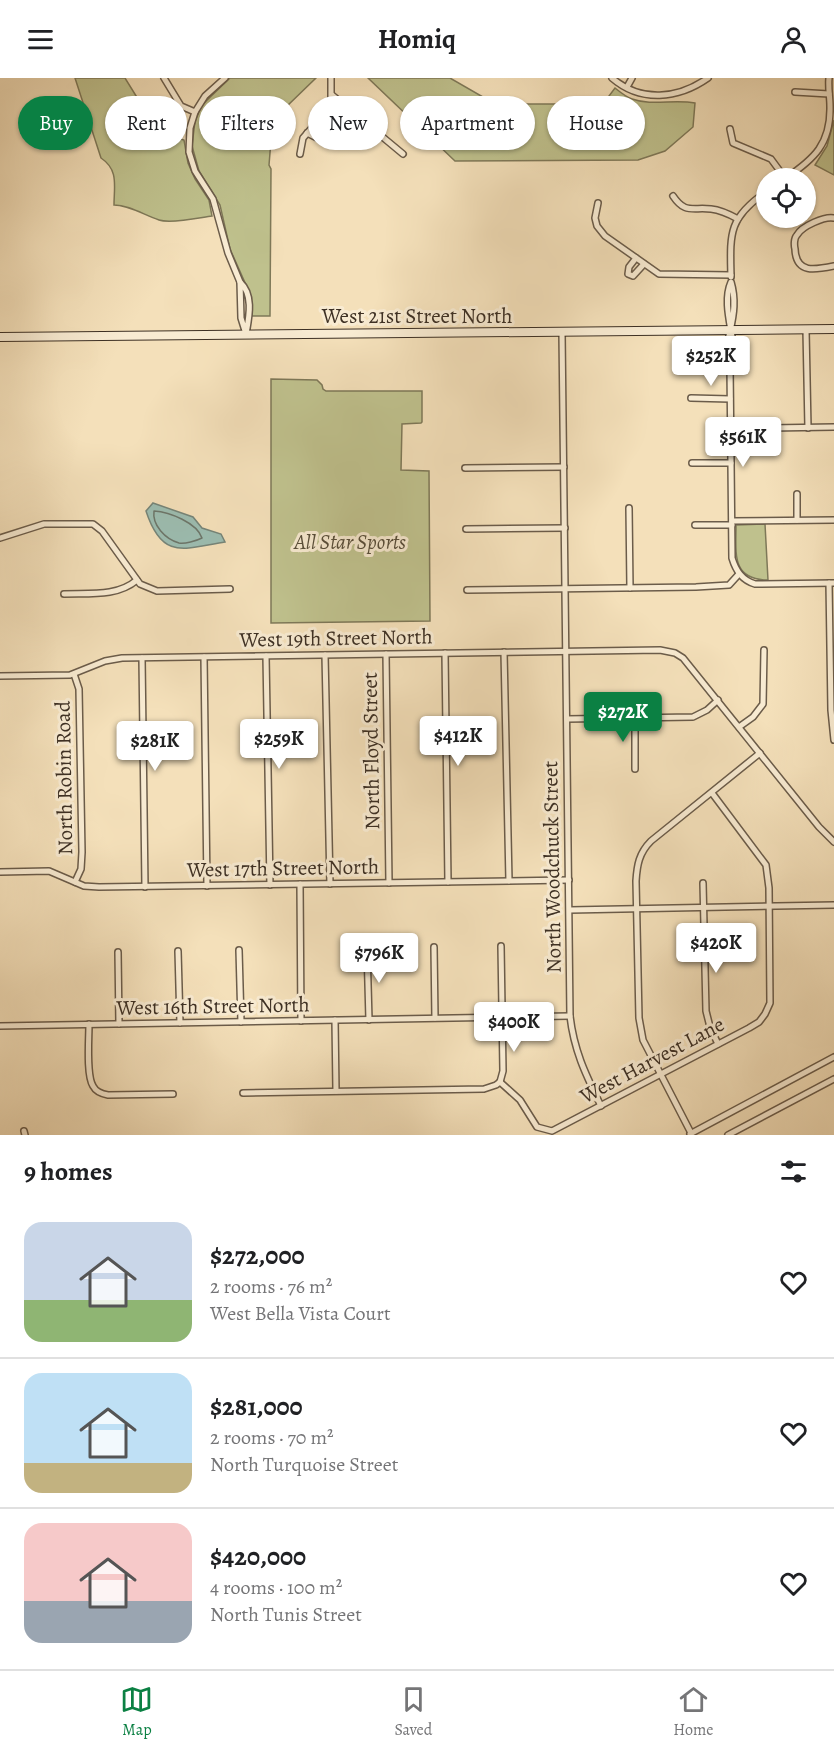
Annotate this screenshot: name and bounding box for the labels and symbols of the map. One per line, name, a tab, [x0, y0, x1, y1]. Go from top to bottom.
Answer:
street label: West 21st Street North	[321, 302, 512, 330]
pin: $252K	[669, 336, 753, 387]
pin: $561K	[701, 417, 785, 468]
park label: All Star Sports	[293, 528, 406, 556]
street label: West 19th Street North	[238, 622, 433, 654]
street label: North Floyd Street	[356, 672, 386, 830]
pin: $272K	[581, 692, 665, 743]
street label: North Robin Road	[49, 700, 79, 855]
pin: $412K	[416, 716, 500, 767]
pin: $259K	[237, 719, 321, 770]
pin: $281K	[113, 721, 197, 772]
street label: North Woodchuck Street	[536, 761, 568, 973]
street label: West 17th Street North	[186, 852, 379, 884]
pin: $420K	[674, 923, 758, 974]
pin: $796K	[337, 933, 421, 984]
street label: West 16th Street North	[115, 990, 310, 1022]
pin: $400K	[472, 1002, 556, 1053]
street label: West Harvest Lane	[574, 1010, 729, 1110]

